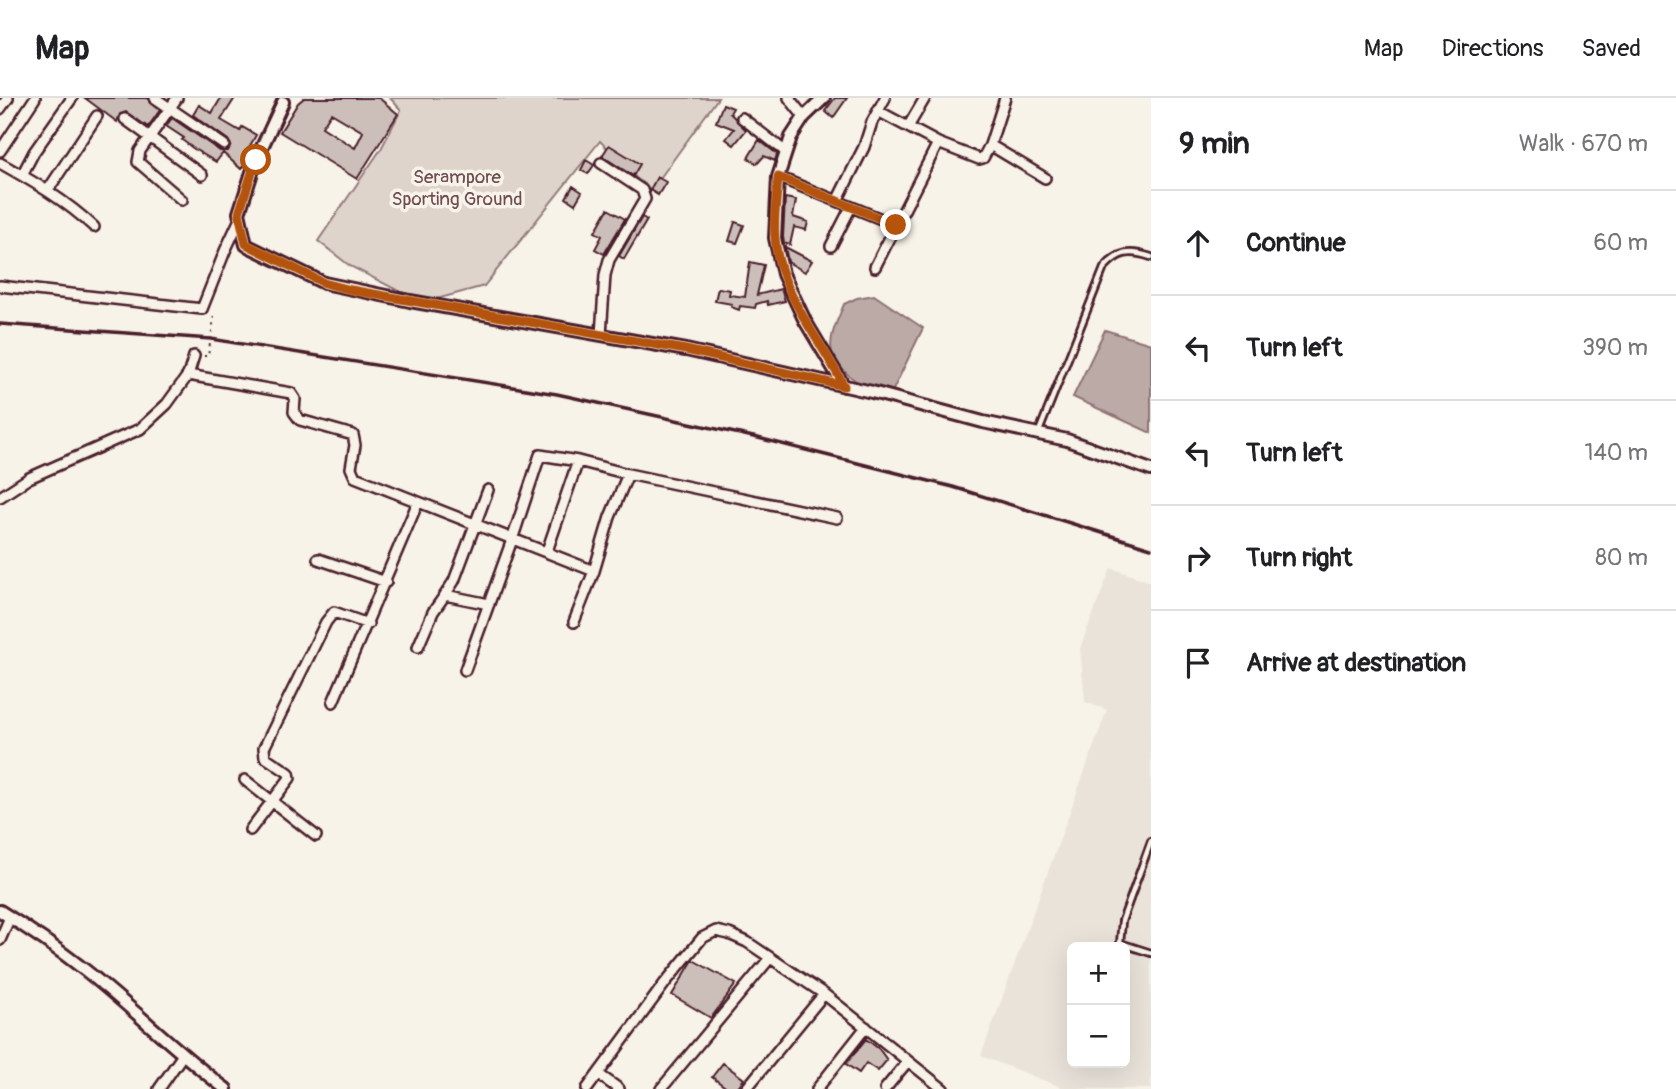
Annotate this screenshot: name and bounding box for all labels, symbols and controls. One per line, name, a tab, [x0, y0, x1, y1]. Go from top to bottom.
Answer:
text: Map	[35, 28, 90, 69]
text: Map	[1364, 34, 1404, 63]
text: Directions	[1442, 34, 1543, 63]
text: Saved	[1581, 34, 1641, 63]
text: 9 min	[1179, 125, 1250, 162]
text: Walk · 670 m	[1519, 129, 1648, 158]
route start	[240, 144, 271, 175]
park label: Serampore Sporting Ground	[391, 165, 523, 211]
route end	[880, 209, 911, 240]
icon: ahead	[1179, 224, 1217, 262]
text: Continue	[1246, 227, 1346, 259]
text: 60 m	[1593, 228, 1648, 257]
icon: left	[1179, 329, 1217, 367]
text: Turn left	[1246, 332, 1342, 364]
text: 390 m	[1582, 333, 1648, 362]
icon: left	[1179, 434, 1217, 472]
text: Turn left	[1246, 437, 1342, 469]
text: 140 m	[1585, 438, 1648, 467]
icon: right	[1179, 539, 1217, 577]
text: Turn right	[1246, 542, 1352, 574]
text: 80 m	[1595, 543, 1648, 572]
icon: arrive	[1179, 644, 1217, 682]
text: Arrive at destination	[1246, 647, 1466, 679]
map controls	[1067, 942, 1130, 1068]
button: +	[1067, 942, 1130, 1005]
button: −	[1067, 1005, 1130, 1068]

